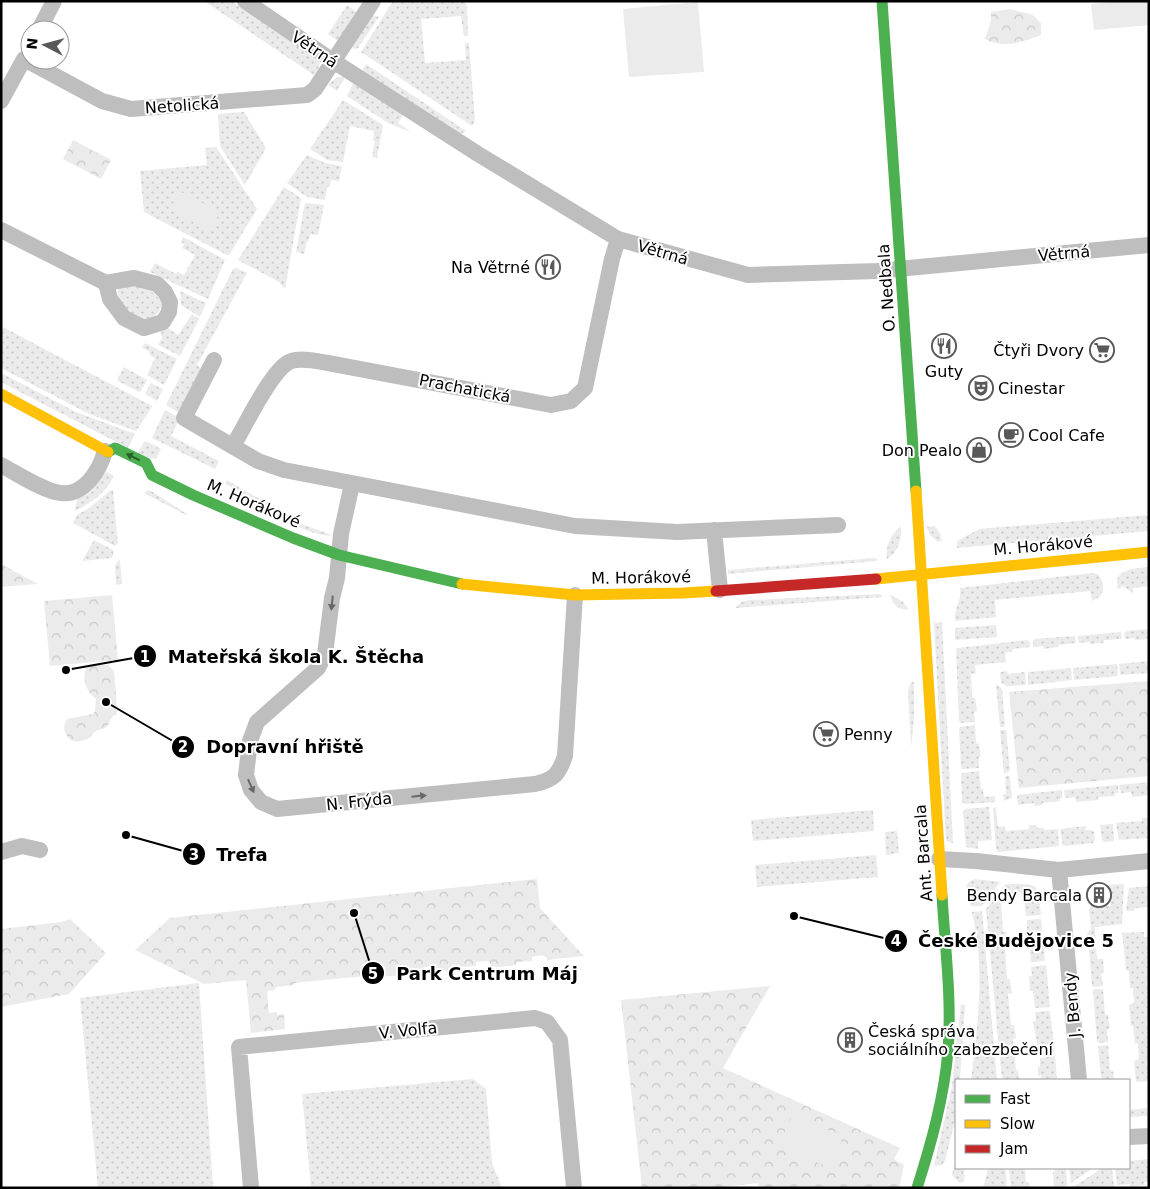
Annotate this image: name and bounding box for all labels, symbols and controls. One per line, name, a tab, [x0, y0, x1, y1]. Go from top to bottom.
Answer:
north arrow	[20, 20, 70, 70]
street label: Větrná	[288, 27, 342, 72]
text: N	[24, 37, 41, 50]
street label: Netolická	[144, 93, 220, 118]
street label: Větrná	[635, 236, 691, 269]
street label: Větrná	[1037, 242, 1091, 265]
street label: O. Nedbala	[874, 243, 899, 333]
restaurant icon: Na Větrné	[535, 254, 561, 280]
place label: Na Větrné	[451, 258, 530, 277]
restaurant icon: Guty	[931, 333, 957, 359]
supermarket icon: Čtyři Dvory	[1089, 337, 1115, 363]
place label: Čtyři Dvory	[993, 341, 1084, 360]
place label: Guty	[925, 362, 963, 381]
street label: Prachatická	[418, 370, 512, 407]
theatre icon: Cinestar	[968, 375, 994, 401]
place label: Cinestar	[998, 379, 1065, 398]
cafe icon: Cool Cafe	[998, 422, 1024, 448]
place label: Cool Cafe	[1028, 426, 1105, 445]
shop icon: Don Pealo	[966, 437, 992, 463]
place label: Don Pealo	[882, 441, 962, 460]
one-way arrow	[126, 452, 140, 460]
street label: M. Horákové	[204, 475, 304, 532]
street label: M. Horákové	[992, 532, 1094, 559]
street label: M. Horákové	[591, 567, 691, 588]
one-way arrow	[328, 595, 336, 611]
callout: Mateřská škola K. Štěcha	[133, 640, 434, 673]
text: Mateřská škola K. Štěcha	[168, 646, 424, 667]
text: 1	[140, 648, 150, 666]
supermarket icon: Penny	[813, 721, 839, 747]
place label: Penny	[844, 725, 893, 744]
callout: Dopravní hřiště	[171, 730, 373, 763]
text: Dopravní hřiště	[206, 736, 364, 757]
text: 2	[178, 738, 188, 756]
one-way arrow	[246, 778, 255, 793]
street label: N. Frýda	[325, 789, 393, 814]
one-way arrow	[411, 791, 427, 799]
street label: Ant. Barcala	[911, 804, 936, 902]
callout: Trefa	[182, 838, 278, 871]
text: Trefa	[216, 844, 268, 865]
text: 3	[189, 846, 199, 864]
building icon: Bendy Barcala	[1086, 882, 1112, 908]
place label: Bendy Barcala	[966, 886, 1082, 905]
callout: České Budějovice 5	[883, 924, 1124, 957]
text: České Budějovice 5	[918, 930, 1114, 951]
text: 4	[891, 932, 901, 950]
callout: Park Centrum Máj	[361, 957, 588, 990]
text: Park Centrum Máj	[396, 963, 578, 984]
text: 5	[368, 965, 378, 983]
street label: J. Bendy	[1060, 972, 1085, 1039]
street label: V. Volfa	[378, 1018, 438, 1043]
place label: Česká správa sociálního zabezbečení	[868, 1022, 1054, 1059]
building icon: Česká správa sociálního zabezbečení	[837, 1027, 863, 1053]
legend	[955, 1079, 1130, 1169]
text: Fast	[1000, 1090, 1030, 1108]
text: Slow	[1000, 1115, 1035, 1133]
text: Jam	[999, 1140, 1028, 1158]

